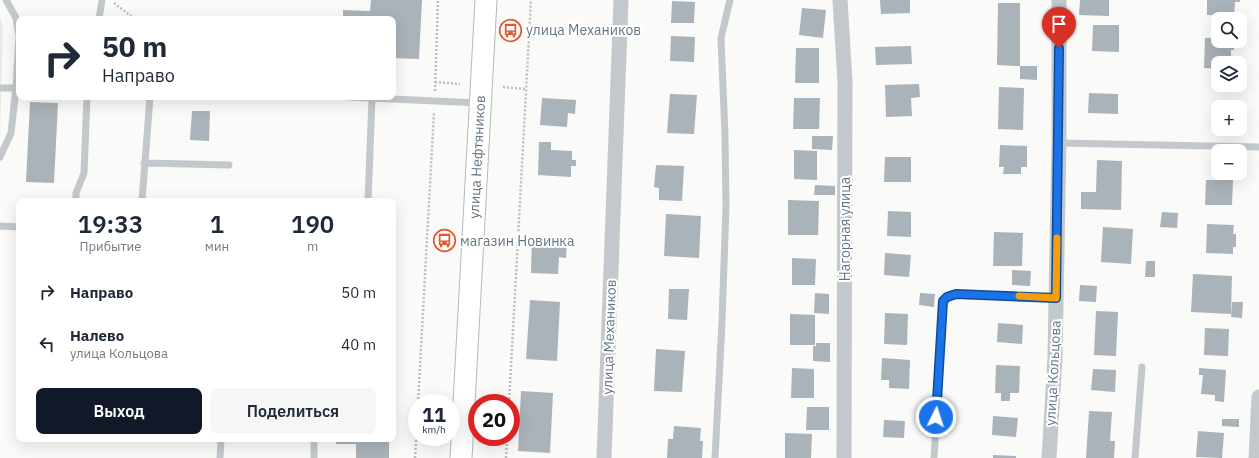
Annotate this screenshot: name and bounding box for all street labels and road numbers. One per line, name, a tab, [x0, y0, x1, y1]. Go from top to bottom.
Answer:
street label: улица Нефтяников	[465, 95, 489, 219]
street label: Нагорная улица	[836, 176, 854, 281]
street label: улица Механиков	[598, 279, 620, 395]
street label: улица Кольцова	[1041, 319, 1065, 426]

